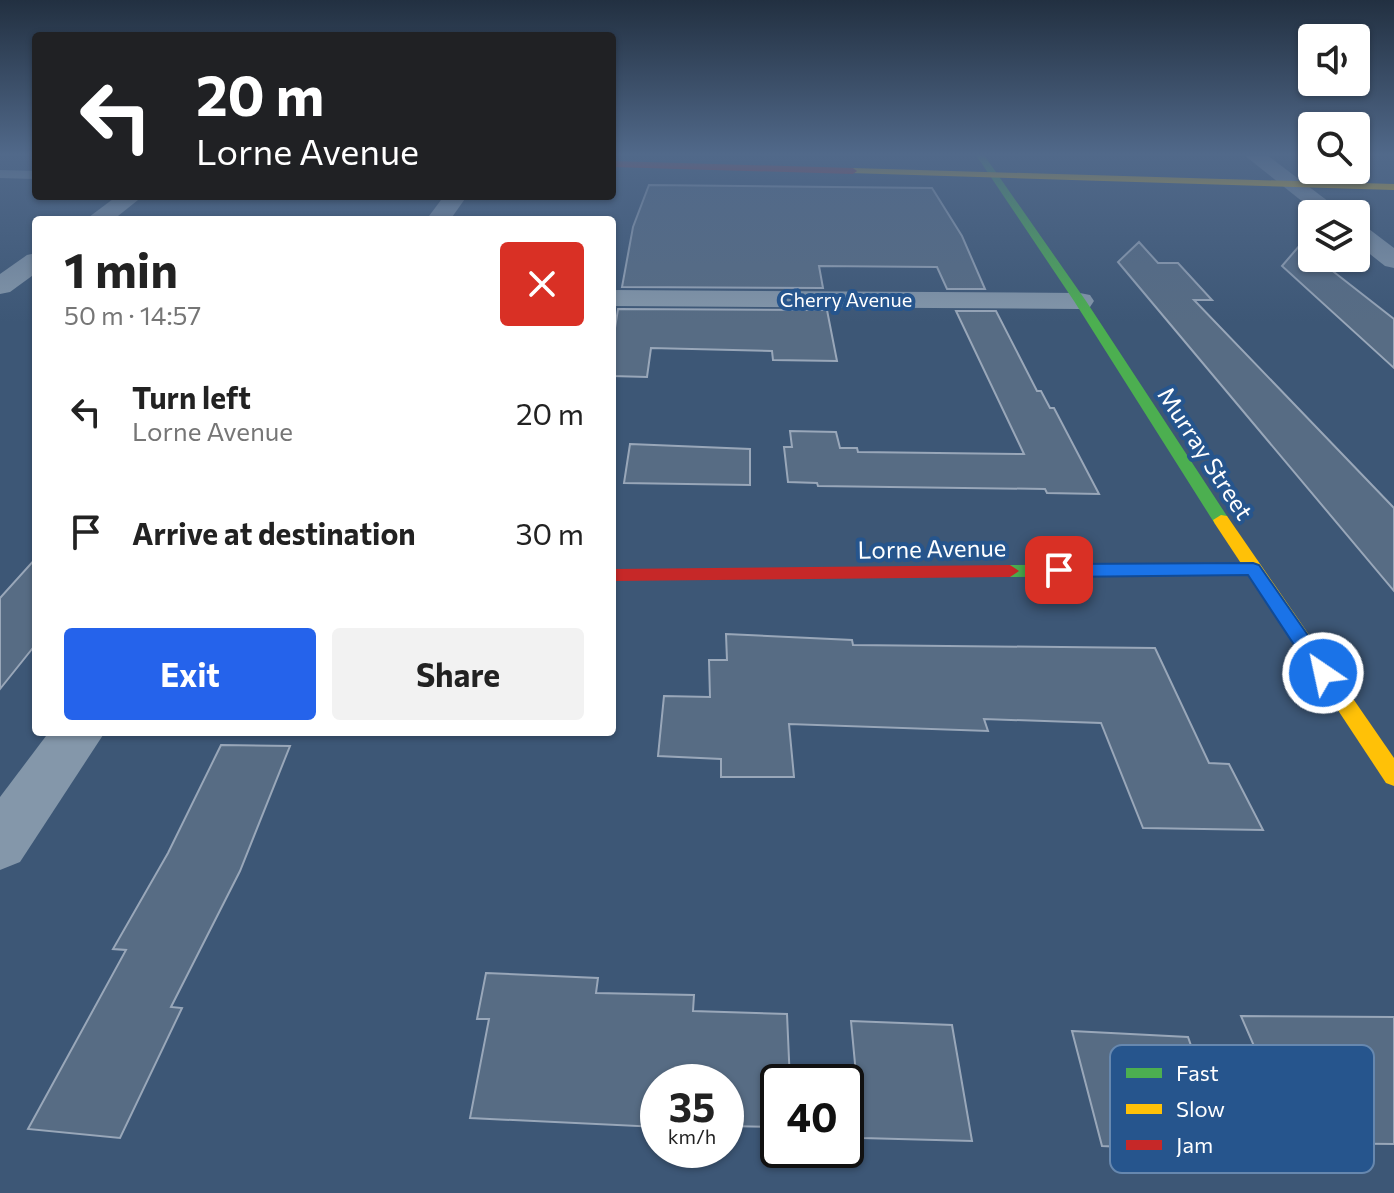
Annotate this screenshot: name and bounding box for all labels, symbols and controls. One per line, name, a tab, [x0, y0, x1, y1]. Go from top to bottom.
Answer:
map controls	[1298, 24, 1370, 272]
button: sound	[1298, 24, 1370, 96]
text: 20 m	[196, 59, 324, 128]
icon: left	[64, 64, 168, 168]
button: search	[1298, 112, 1370, 184]
text: Lorne Avenue	[196, 128, 419, 172]
button: layers	[1298, 200, 1370, 272]
text: 1 min	[64, 239, 178, 298]
button: close	[500, 242, 584, 326]
street label: Cherry Avenue	[780, 287, 912, 311]
text: 50 m · 14:57	[64, 299, 201, 330]
text: Turn left	[132, 378, 251, 415]
street label: Murray Street	[1152, 381, 1260, 525]
icon: left	[64, 390, 108, 434]
text: 20 m	[516, 394, 584, 431]
text: Lorne Avenue	[132, 415, 293, 446]
icon: arrive	[64, 510, 108, 554]
text: Arrive at destination	[132, 514, 416, 551]
text: 30 m	[515, 514, 584, 551]
street label: Lorne Avenue	[857, 532, 1007, 564]
pin	[1025, 536, 1093, 604]
icon: arrive	[1037, 548, 1081, 592]
button: Exit	[64, 628, 316, 720]
button: Share	[332, 628, 584, 720]
position arrow	[1281, 631, 1365, 715]
legend	[1110, 1045, 1374, 1173]
text: Fast	[1176, 1059, 1219, 1086]
speed limit sign: 40	[760, 1064, 864, 1168]
text: 35	[669, 1081, 715, 1130]
text: Slow	[1176, 1095, 1225, 1122]
text: km/h	[668, 1124, 716, 1148]
text: Jam	[1176, 1131, 1213, 1158]

